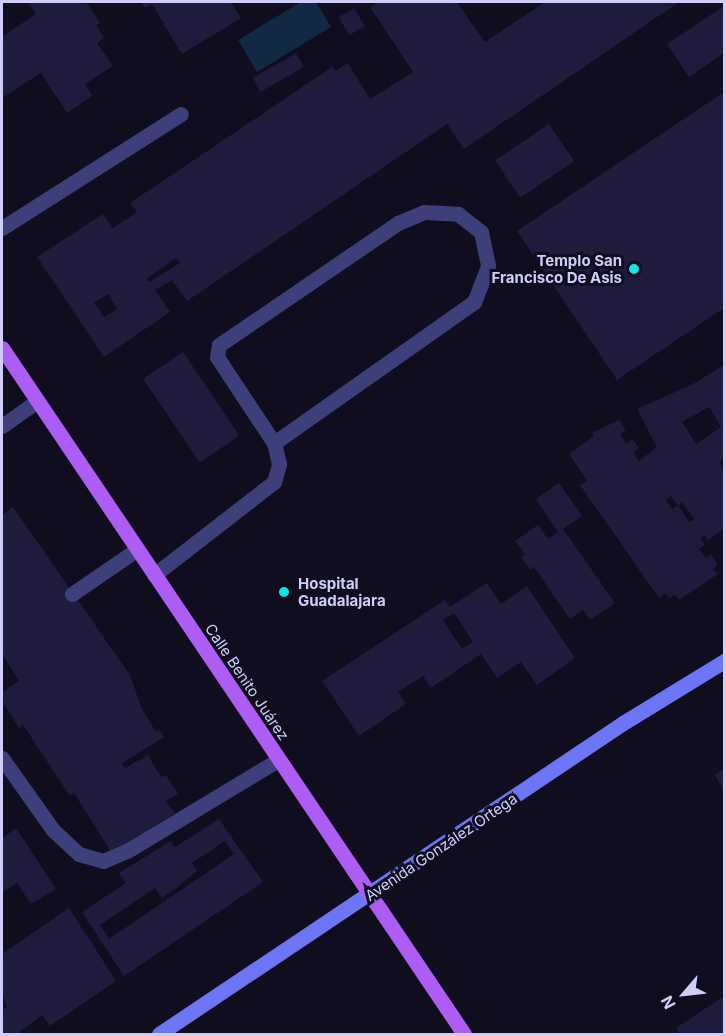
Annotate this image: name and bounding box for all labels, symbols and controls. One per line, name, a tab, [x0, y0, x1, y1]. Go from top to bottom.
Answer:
place label: Templo San Francisco De Asis	[491, 251, 622, 286]
marker: Templo San Francisco De Asis	[627, 262, 641, 276]
place label: Hospital Guadalajara	[298, 574, 386, 609]
marker: Hospital Guadalajara	[275, 583, 293, 601]
street label: Calle Benito Juárez	[201, 620, 293, 744]
street label: Avenida González Ortega	[362, 789, 520, 905]
north arrow	[654, 964, 714, 1024]
text: N	[656, 992, 680, 1013]

